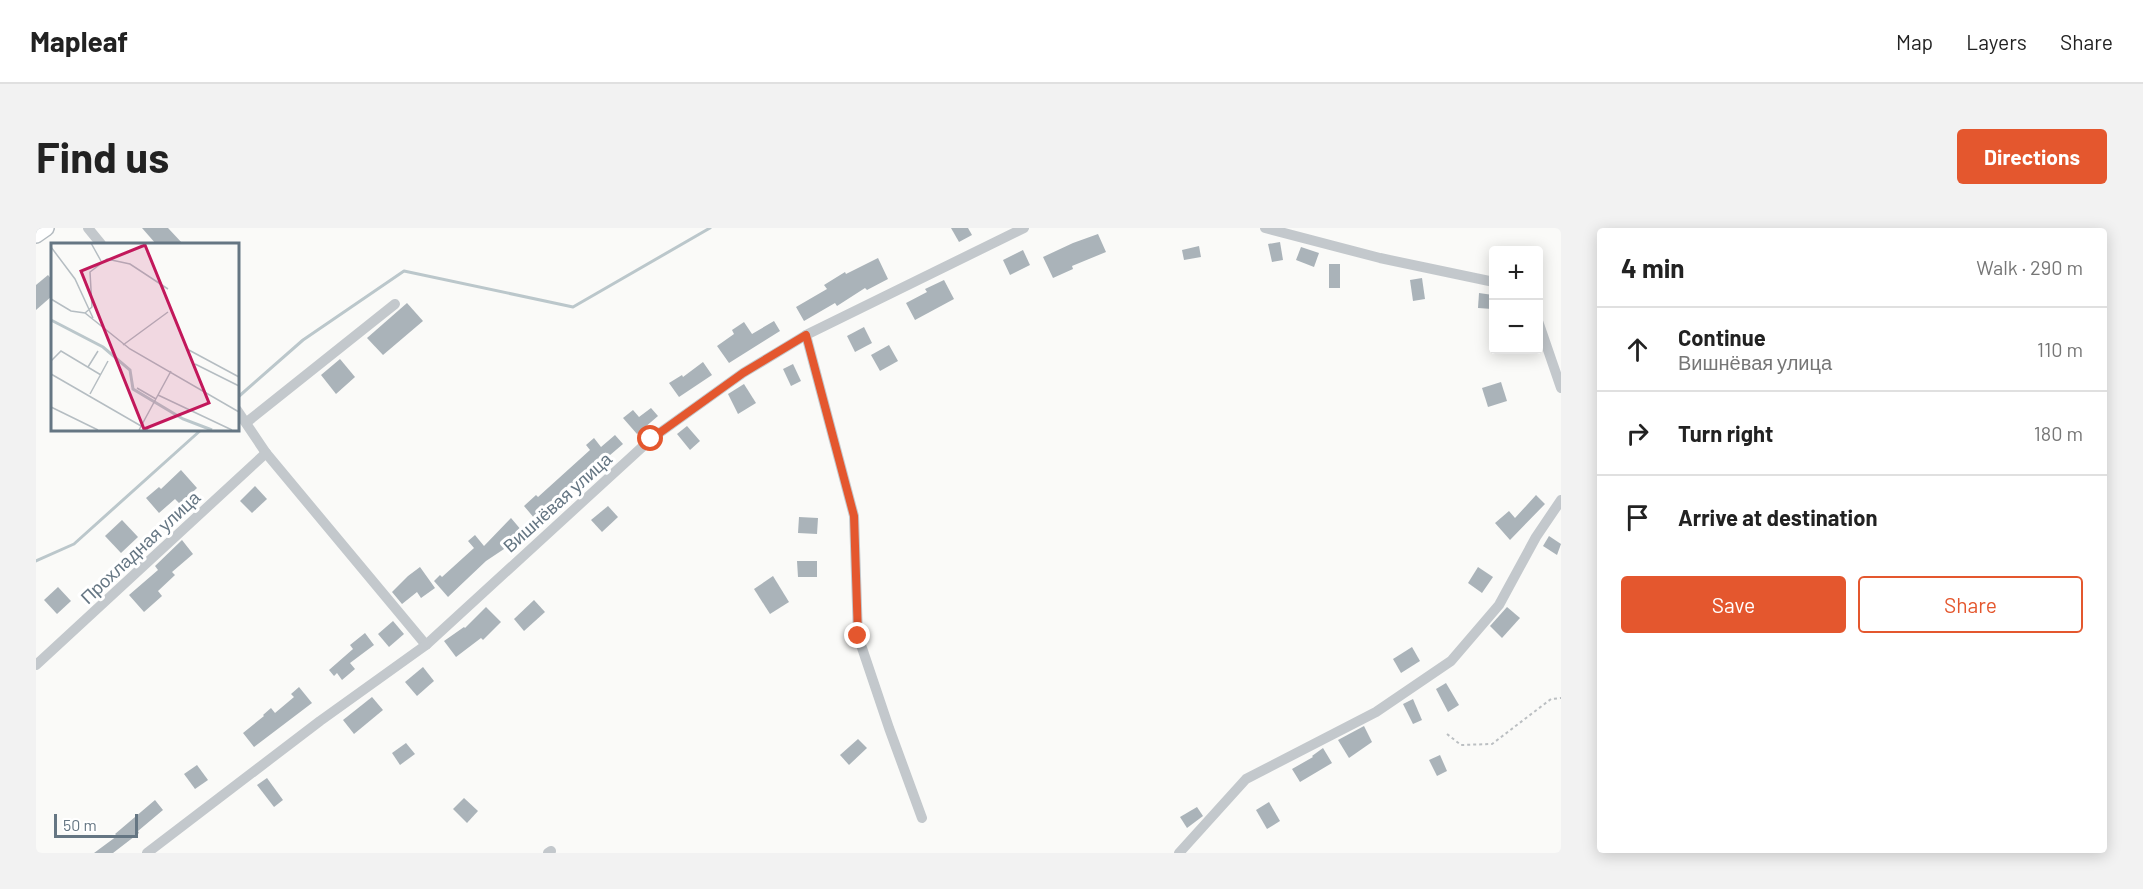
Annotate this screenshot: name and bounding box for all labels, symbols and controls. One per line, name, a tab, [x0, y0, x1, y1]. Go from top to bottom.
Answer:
text: Mapleaf	[30, 24, 128, 58]
text: Map	[1896, 29, 1933, 54]
text: Layers	[1966, 29, 2027, 54]
text: Share	[2060, 29, 2113, 54]
button: Directions	[1957, 129, 2107, 184]
text: Find us	[36, 131, 169, 181]
inset map	[51, 243, 238, 430]
map controls	[1489, 246, 1543, 354]
button: +	[1489, 246, 1543, 300]
text: 4 min	[1621, 252, 1685, 283]
text: Walk · 290 m	[1976, 255, 2083, 279]
button: −	[1489, 300, 1543, 354]
text: Continue	[1678, 324, 1766, 350]
icon: ahead	[1621, 333, 1654, 366]
text: 110 m	[2037, 337, 2083, 361]
text: Вишнёвая улица	[1678, 350, 1832, 374]
icon: right	[1621, 417, 1654, 450]
text: Turn right	[1678, 420, 1773, 446]
text: 180 m	[2034, 421, 2083, 445]
route start	[637, 425, 663, 451]
street label: Вишнёвая улица	[498, 447, 617, 557]
street label: Прохладная улица	[76, 485, 205, 608]
icon: arrive	[1621, 501, 1654, 534]
text: Arrive at destination	[1678, 504, 1877, 530]
button: Save	[1621, 576, 1846, 633]
button: Share	[1858, 576, 2083, 633]
route end	[844, 622, 870, 648]
scale bar	[54, 811, 138, 838]
text: 50 m	[63, 815, 97, 834]

